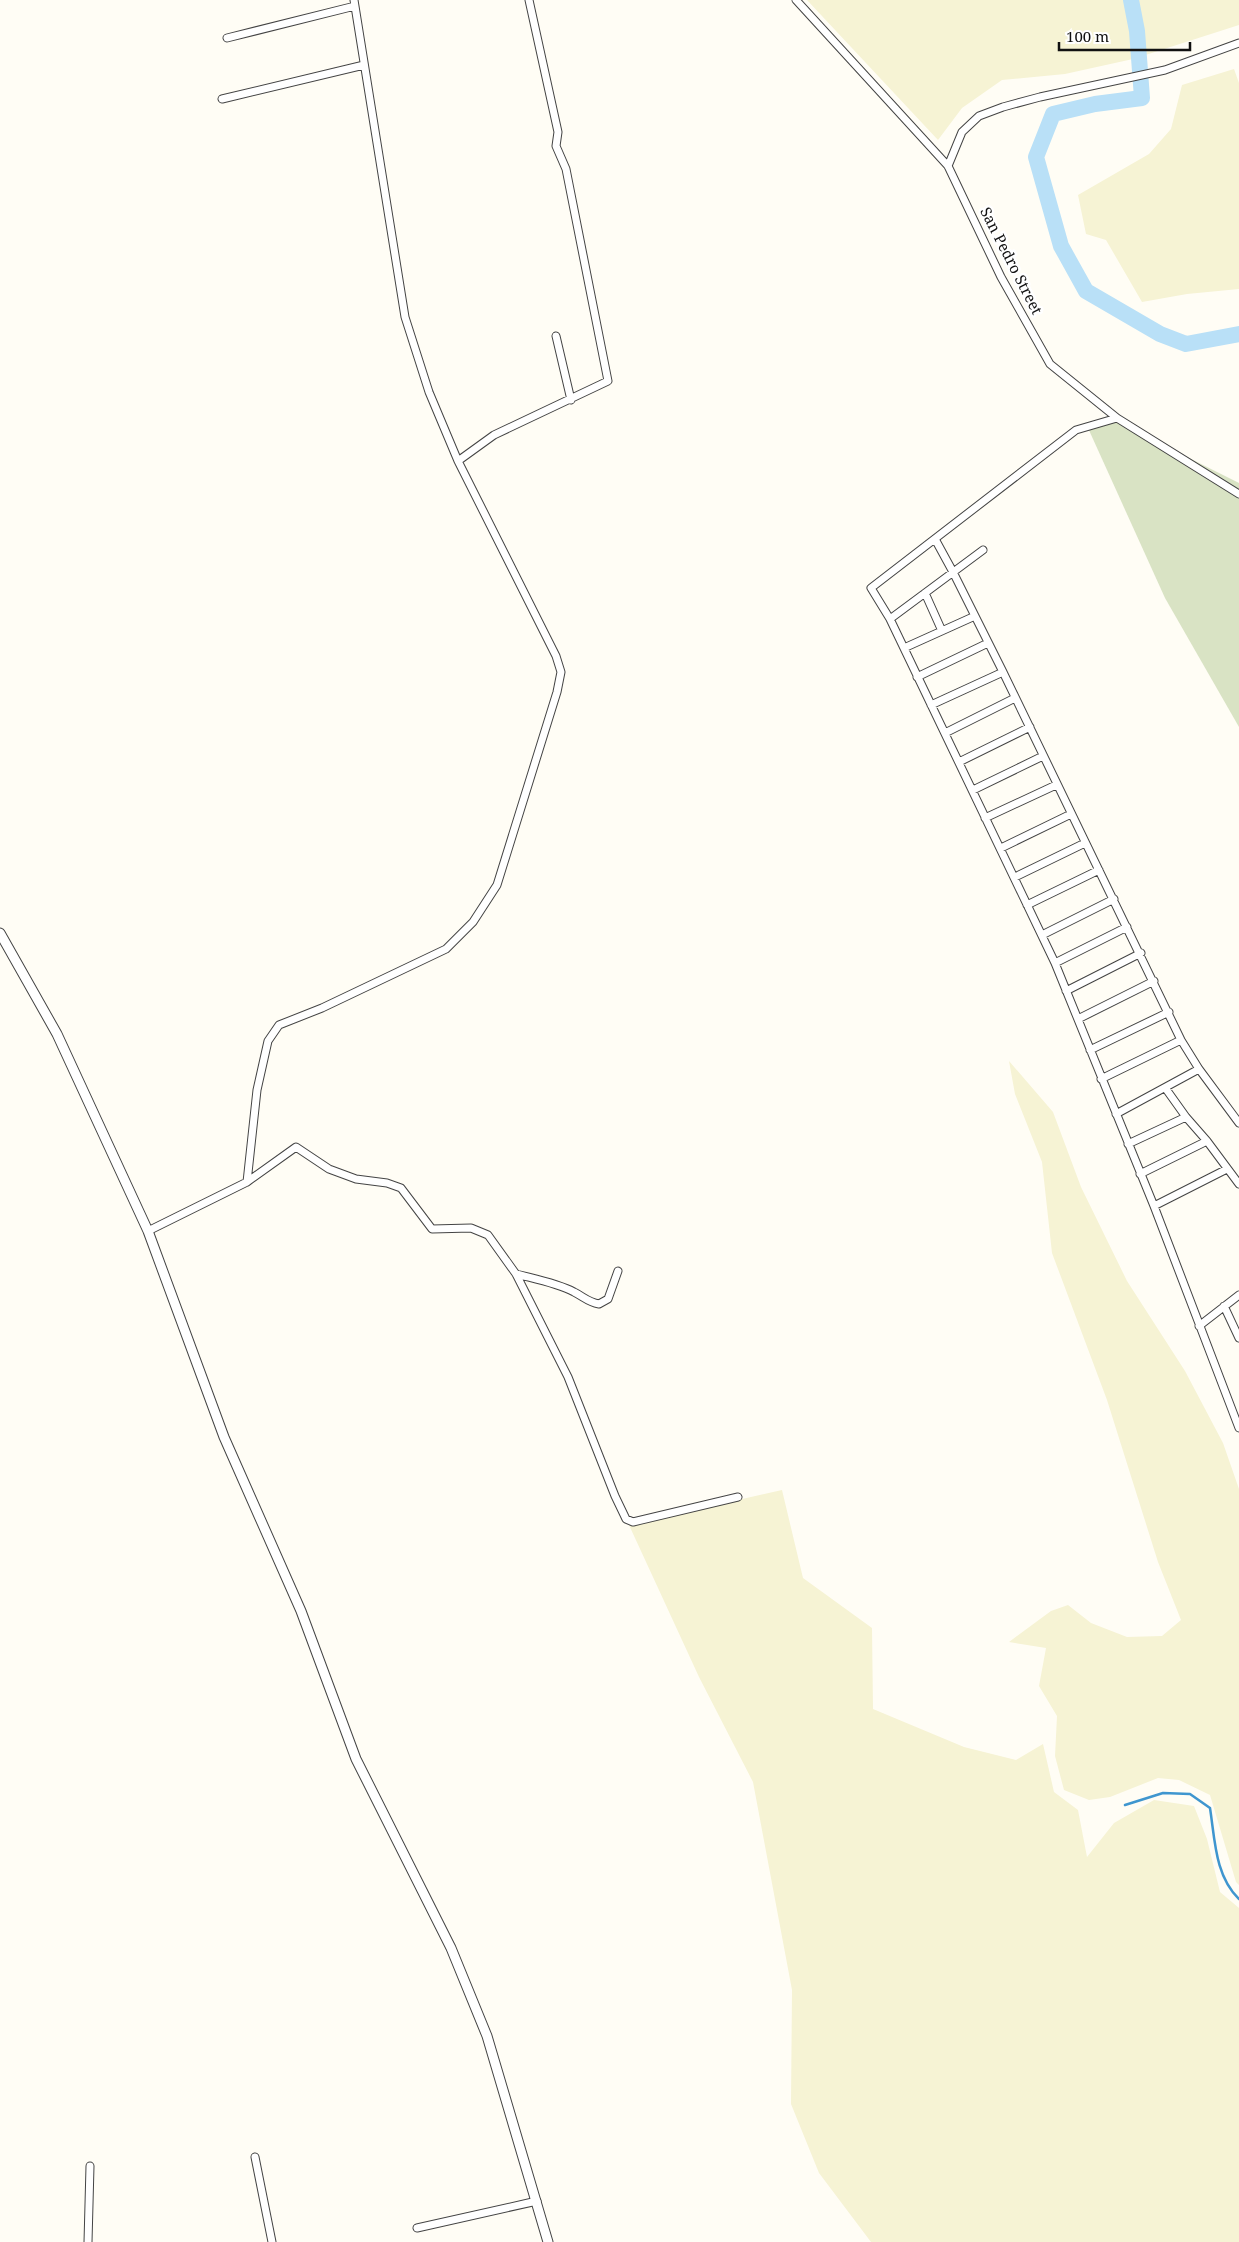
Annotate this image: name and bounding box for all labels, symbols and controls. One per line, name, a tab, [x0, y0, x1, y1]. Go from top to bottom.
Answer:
scale bar	[1059, 20, 1190, 52]
text: 100 m	[1066, 26, 1109, 46]
street label: San Pedro Street	[976, 203, 1048, 318]

